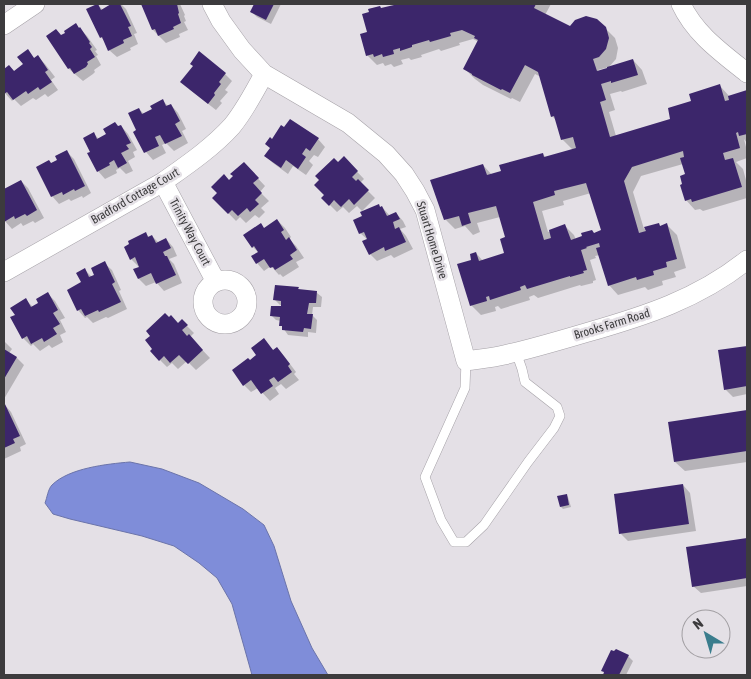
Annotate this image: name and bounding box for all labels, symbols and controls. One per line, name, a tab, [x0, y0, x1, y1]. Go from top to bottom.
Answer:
street label: Bradford Cottage Court	[88, 165, 182, 227]
street label: Trinity Way Court	[167, 196, 214, 268]
street label: Stuart Home Drive	[414, 200, 450, 280]
street label: Brooks Farm Road	[572, 306, 652, 342]
north arrow	[681, 609, 731, 659]
text: N	[690, 615, 706, 633]

